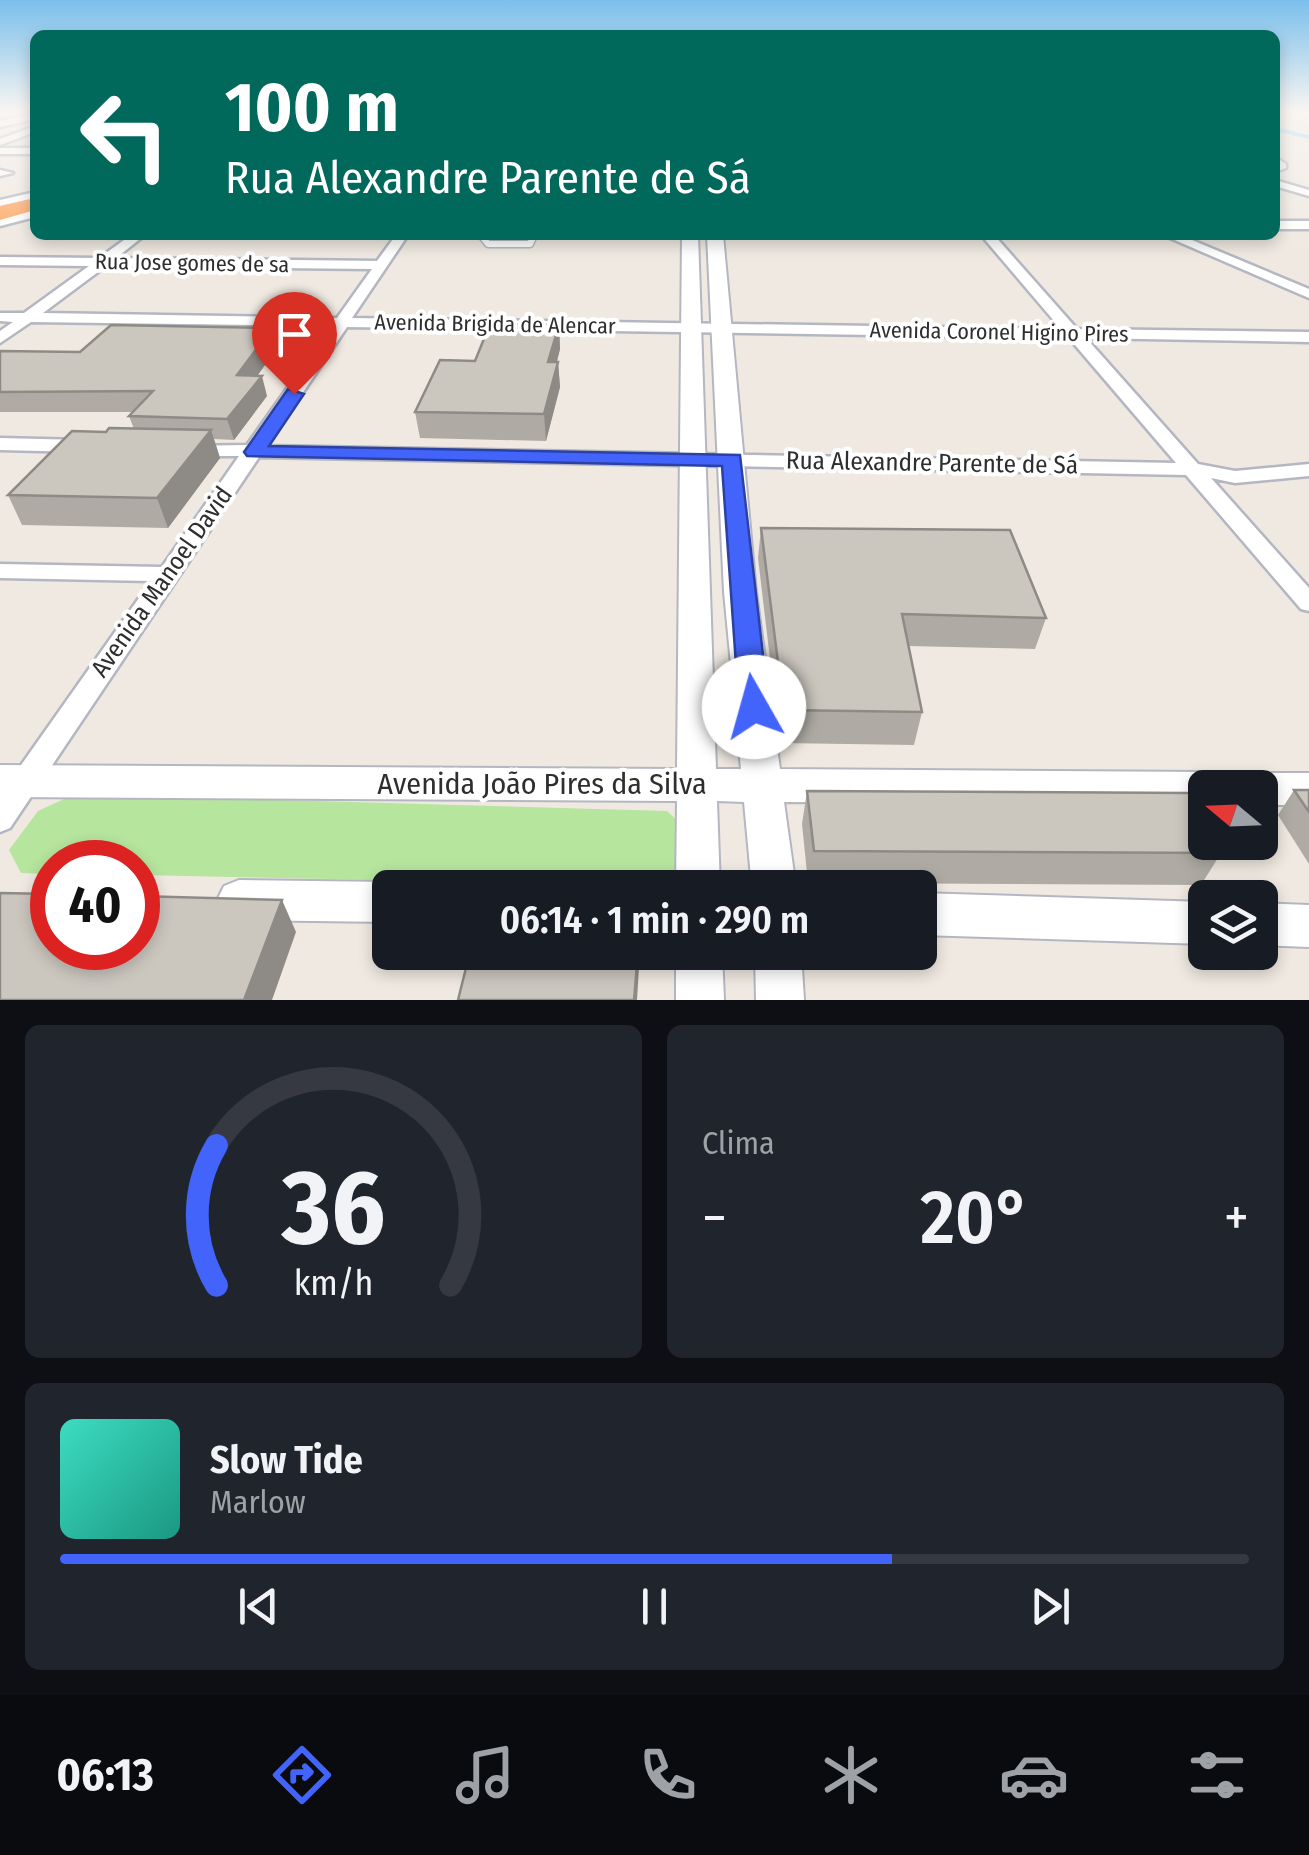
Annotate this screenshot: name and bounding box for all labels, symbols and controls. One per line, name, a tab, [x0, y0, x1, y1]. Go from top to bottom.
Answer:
text: 100 m	[225, 66, 399, 150]
icon: left	[60, 70, 190, 200]
text: Rua Alexandre Parente de Sá	[225, 151, 751, 205]
street label: Rua Jose gomes de sa	[95, 248, 289, 278]
pin	[252, 292, 337, 395]
icon: arrive	[267, 307, 322, 362]
street label: Avenida Brigida de Alencar	[374, 308, 616, 340]
street label: Avenida Coronel Higino Pires	[869, 316, 1129, 348]
street label: Rua Alexandre Parente de Sá	[786, 445, 1078, 481]
street label: Avenida Manoel David	[85, 481, 239, 683]
position arrow	[702, 655, 806, 759]
street label: Avenida João Pires da Silva	[377, 766, 707, 802]
north arrow	[1188, 770, 1278, 860]
map controls	[1188, 770, 1278, 970]
speed limit sign: 40	[30, 840, 160, 970]
button: layers	[1188, 880, 1278, 970]
text: 06:14 · 1 min · 290 m	[500, 897, 809, 943]
text: Clima	[702, 1124, 775, 1162]
text: 36	[281, 1146, 385, 1271]
text: 20°	[920, 1173, 1030, 1263]
text: −	[702, 1185, 727, 1251]
text: +	[1224, 1185, 1249, 1251]
text: km/h	[294, 1262, 373, 1304]
text: Slow Tide	[210, 1437, 363, 1483]
text: Marlow	[210, 1483, 306, 1521]
icon: previous	[231, 1579, 286, 1634]
icon: pause	[627, 1579, 682, 1634]
icon: next	[1023, 1579, 1078, 1634]
icon: directions	[267, 1740, 337, 1810]
icon: music	[450, 1740, 520, 1810]
icon: phone	[633, 1740, 703, 1810]
icon: climate	[816, 1740, 886, 1810]
icon: car	[999, 1740, 1069, 1810]
icon: filters	[1182, 1740, 1252, 1810]
text: 06:13	[57, 1748, 154, 1802]

